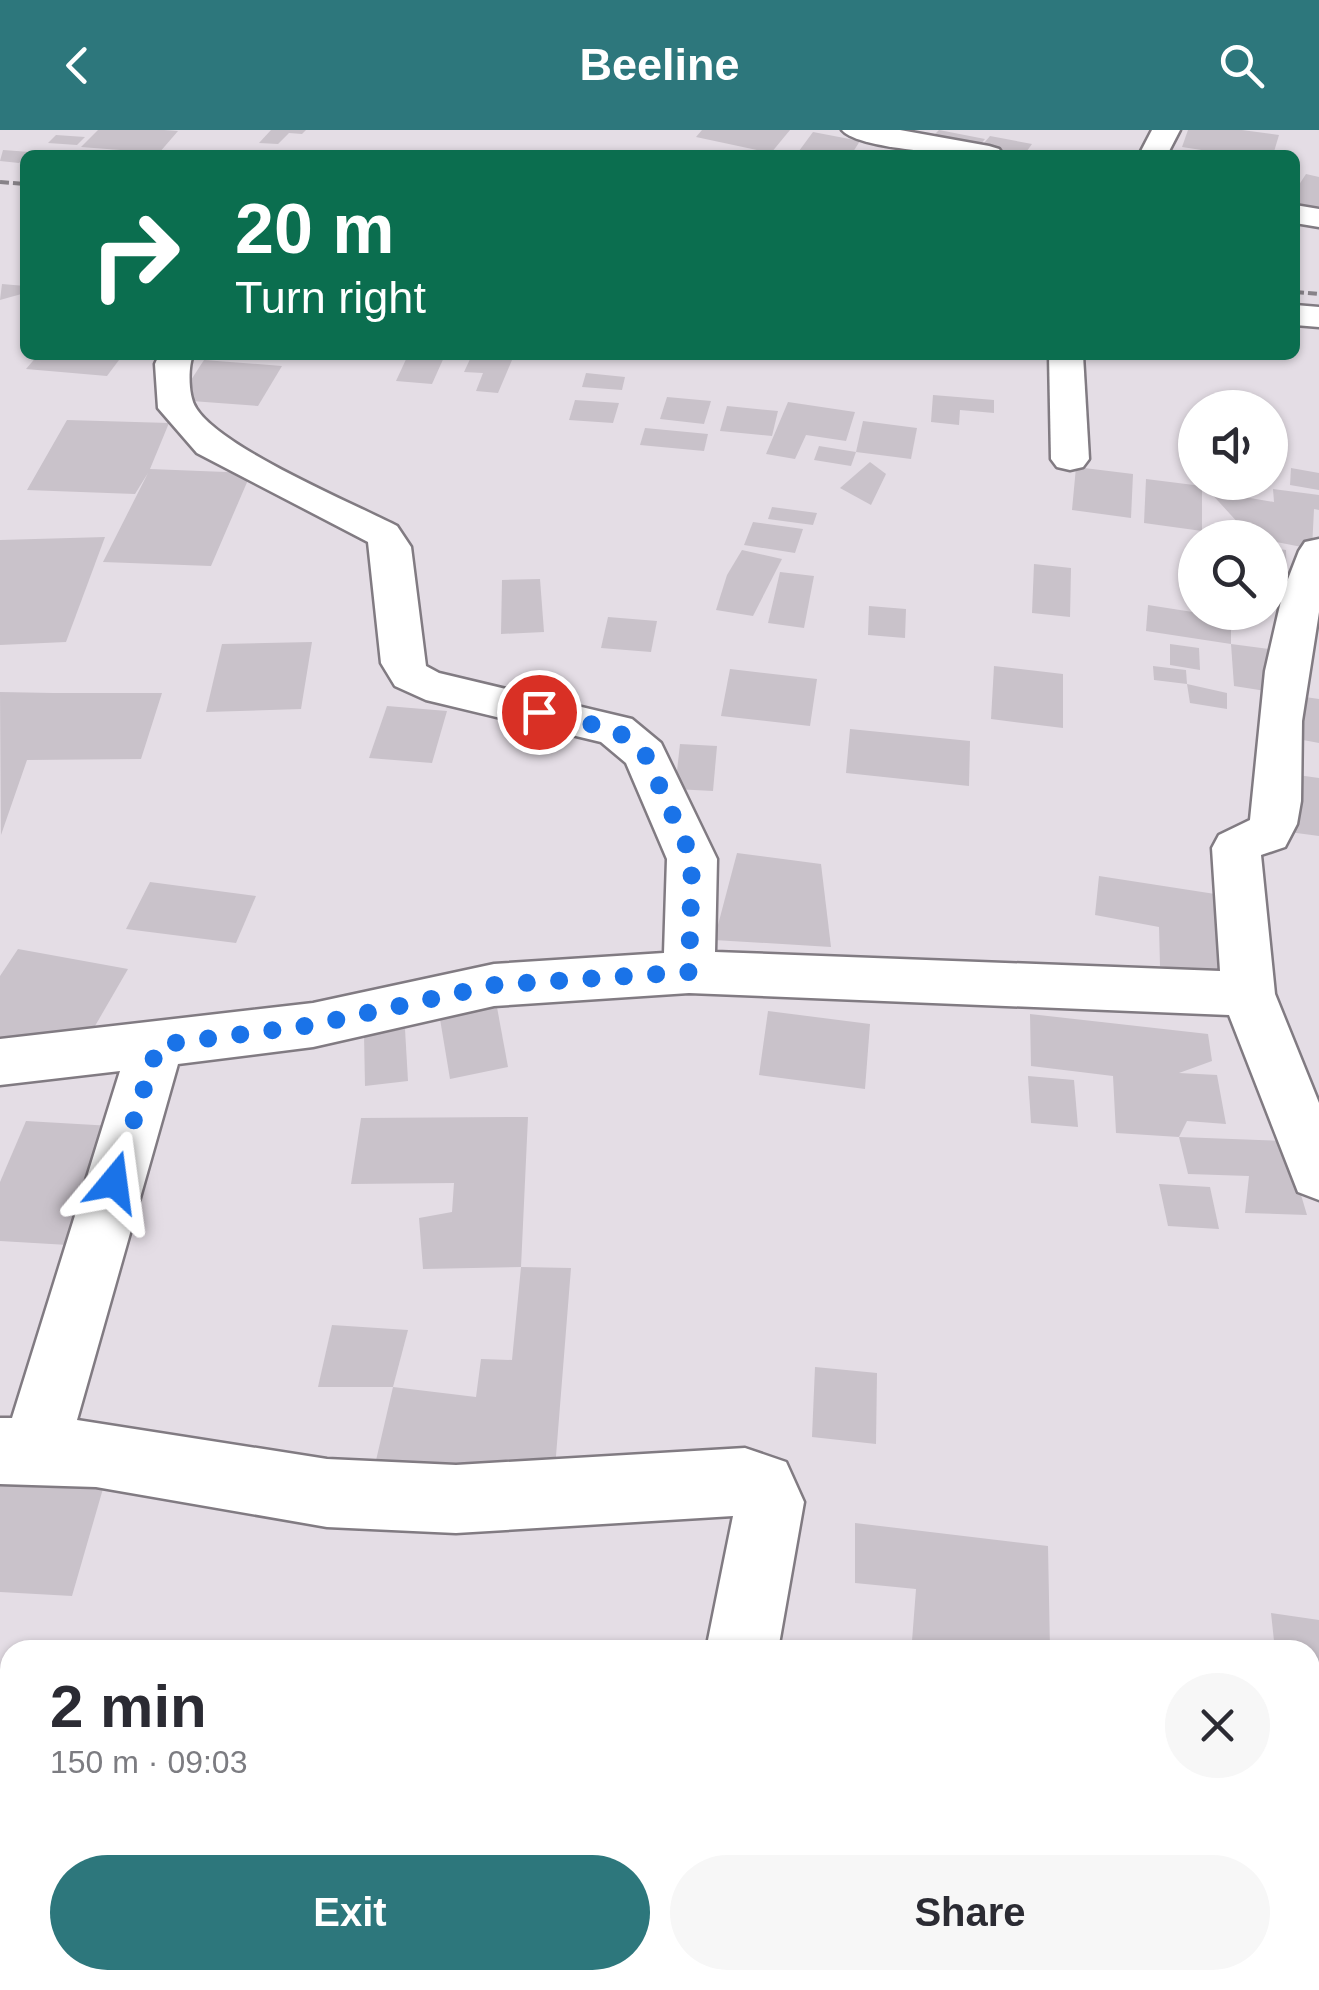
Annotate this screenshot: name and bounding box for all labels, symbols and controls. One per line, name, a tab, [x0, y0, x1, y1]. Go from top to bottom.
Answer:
icon: back	[50, 38, 105, 93]
icon: search	[1214, 38, 1269, 93]
text: Beeline	[579, 39, 740, 90]
icon: right	[70, 190, 200, 320]
text: 20 m	[235, 190, 395, 268]
text: Turn right	[235, 272, 426, 323]
map controls	[1178, 390, 1288, 630]
button: sound	[1178, 390, 1288, 500]
button: search	[1178, 520, 1288, 630]
pin	[497, 670, 582, 755]
icon: arrive	[512, 685, 567, 740]
position arrow	[62, 1130, 166, 1234]
text: 2 min	[50, 1673, 207, 1740]
button: close	[1165, 1673, 1270, 1778]
text: 150 m · 09:03	[50, 1744, 247, 1780]
button: Exit	[50, 1855, 650, 1970]
button: Share	[670, 1855, 1270, 1970]

